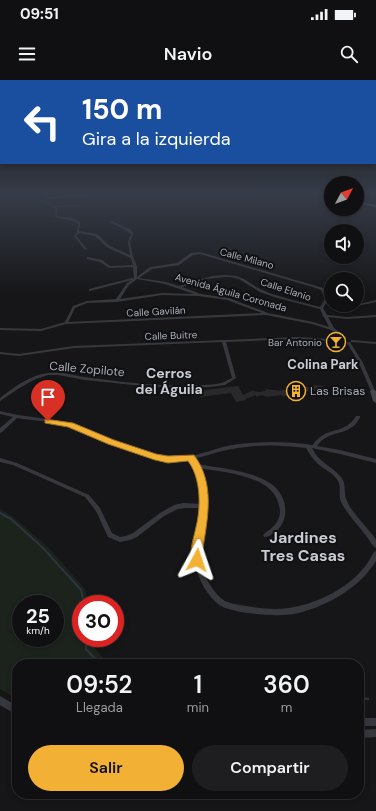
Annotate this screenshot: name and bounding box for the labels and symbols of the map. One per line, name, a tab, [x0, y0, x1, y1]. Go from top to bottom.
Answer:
north arrow	[324, 176, 364, 216]
street label: Calle Milano	[218, 245, 275, 272]
street label: Avenida Águila Coronada	[174, 270, 288, 315]
street label: Calle Elanio	[259, 275, 313, 304]
street label: Calle Gavilán	[126, 303, 186, 320]
street label: Calle Buitre	[144, 328, 198, 343]
bar icon: Bar Antonio	[325, 331, 347, 353]
place label: Bar Antonio	[268, 336, 322, 349]
district label: Colina Park	[287, 356, 359, 373]
street label: Calle Zopilote	[49, 358, 125, 380]
district label: Cerros del Águila	[135, 364, 203, 398]
pin	[31, 380, 65, 421]
building icon: Las Brisas	[285, 380, 307, 402]
place label: Las Brisas	[310, 383, 365, 399]
district label: Jardines Tres Casas	[261, 527, 345, 566]
position arrow	[176, 539, 218, 581]
speed limit sign: 30	[72, 595, 124, 647]

